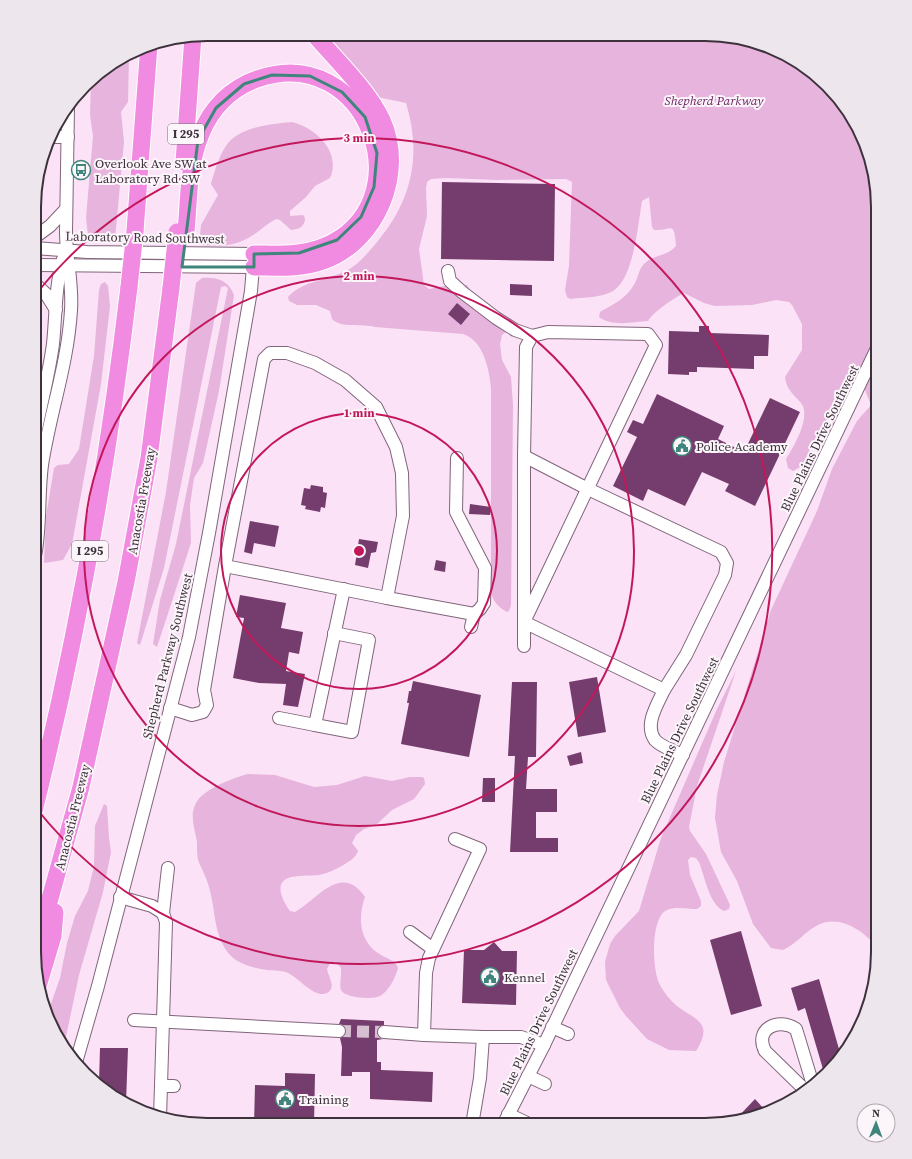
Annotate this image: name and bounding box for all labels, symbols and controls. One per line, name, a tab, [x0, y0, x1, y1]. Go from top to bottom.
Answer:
park label: Shepherd Parkway	[664, 92, 764, 109]
road number: I 295	[168, 124, 204, 144]
text: 3 min	[343, 130, 375, 146]
place label: Overlook Ave SW at Laboratory Rd SW	[95, 155, 207, 187]
bus stop icon: Overlook Ave SW at Laboratory Rd SW	[70, 159, 92, 181]
street label: Laboratory Road Southwest	[65, 228, 225, 247]
text: 2 min	[343, 268, 375, 284]
street label: Blue Plains Drive Southwest	[777, 362, 863, 514]
text: 1 min	[343, 405, 375, 421]
public building icon: Police Academy	[671, 435, 693, 457]
place label: Police Academy	[696, 438, 788, 455]
street label: Anacostia Freeway	[124, 446, 159, 556]
road number: I 295	[72, 541, 108, 561]
centre of rings	[352, 544, 366, 558]
street label: Shepherd Parkway Southwest	[139, 571, 196, 741]
street label: Blue Plains Drive Southwest	[637, 654, 723, 806]
street label: Anacostia Freeway	[51, 762, 94, 872]
street label: Blue Plains Drive Southwest	[496, 946, 582, 1098]
public building icon: Kennel	[479, 966, 501, 988]
place label: Kennel	[504, 969, 545, 986]
public building icon: Training	[274, 1088, 296, 1110]
place label: Training	[299, 1091, 349, 1108]
north arrow	[856, 1103, 896, 1143]
text: N	[872, 1106, 880, 1121]

